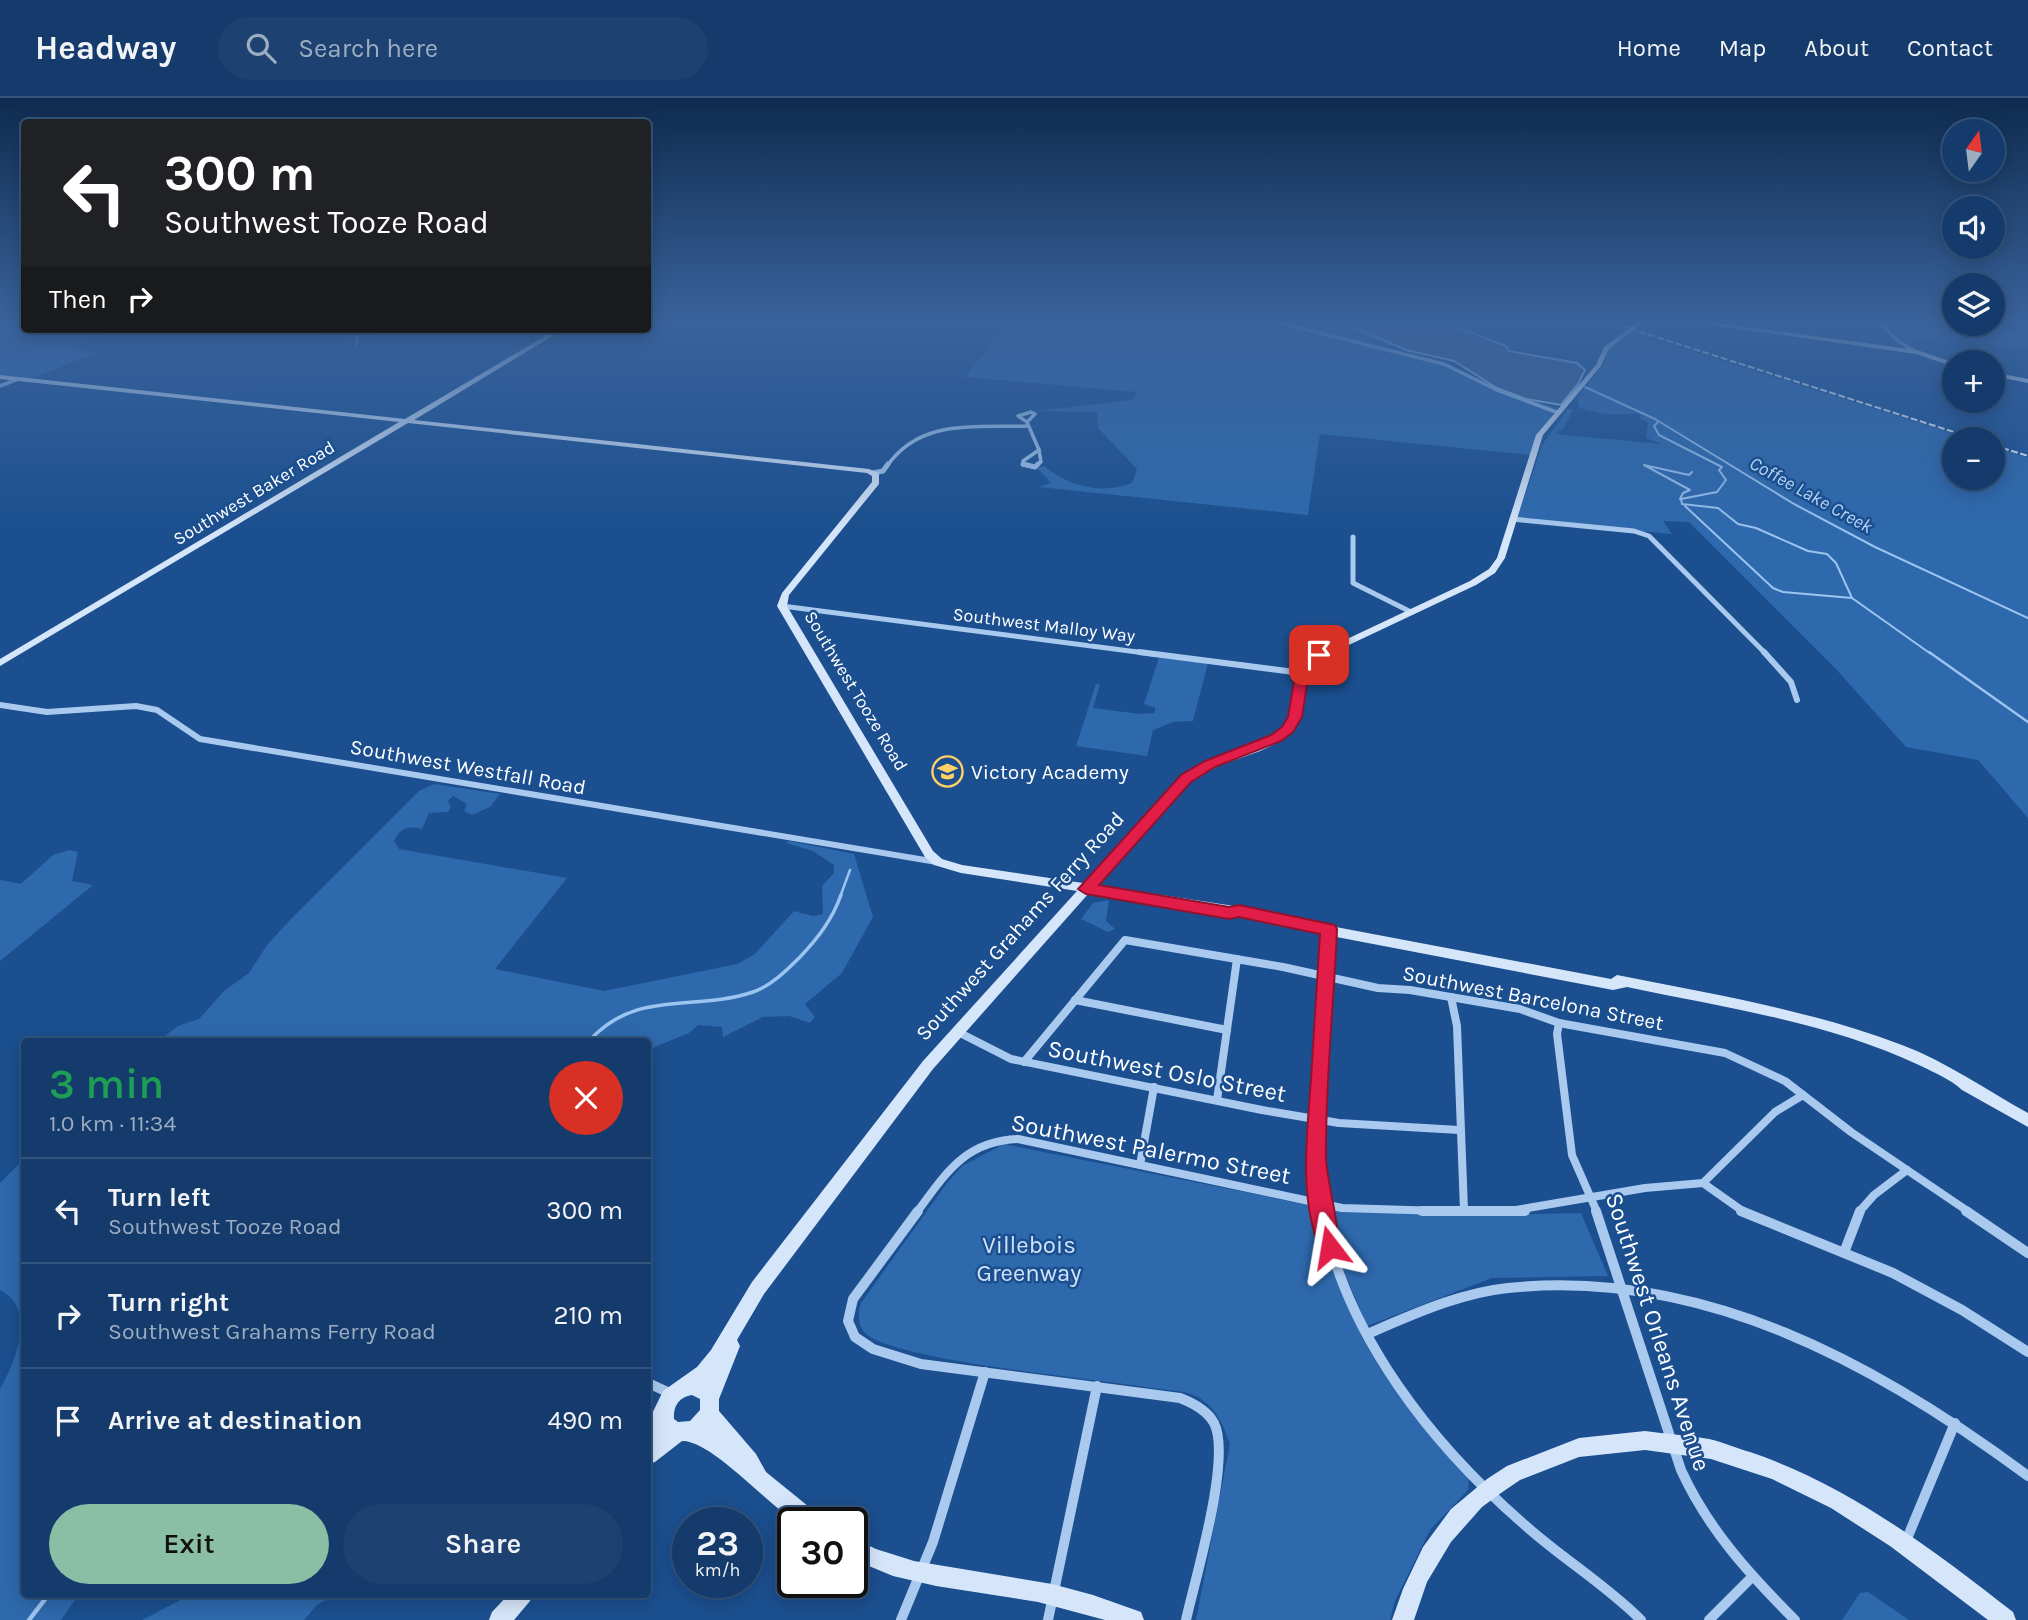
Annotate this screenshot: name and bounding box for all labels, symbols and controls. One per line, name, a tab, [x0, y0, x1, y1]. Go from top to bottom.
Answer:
search box	[218, 17, 708, 80]
text: Headway	[35, 29, 176, 67]
icon: search	[242, 29, 280, 67]
text: Search here	[298, 33, 438, 64]
text: Home	[1617, 34, 1681, 62]
text: Map	[1719, 34, 1766, 62]
text: About	[1804, 34, 1869, 62]
text: Contact	[1907, 34, 1993, 62]
north arrow	[1942, 119, 2006, 182]
map controls	[1942, 119, 2005, 490]
text: 300 m	[164, 145, 315, 202]
icon: left	[49, 147, 140, 238]
button: sound	[1942, 196, 2005, 259]
text: Southwest Tooze Road	[164, 204, 489, 241]
button: layers	[1942, 273, 2005, 336]
icon: right	[121, 280, 159, 318]
text: Then	[49, 284, 107, 315]
button: +	[1942, 350, 2005, 413]
button: −	[1942, 427, 2005, 490]
street label: Southwest Baker Road	[169, 436, 339, 550]
water label: Coffee Lake Creek	[1746, 452, 1877, 538]
street label: Southwest Malloy Way	[952, 603, 1137, 647]
street label: Southwest Tooze Road	[799, 607, 913, 775]
pin	[1289, 625, 1349, 685]
icon: arrive	[1300, 636, 1338, 674]
street label: Southwest Westfall Road	[348, 734, 588, 800]
school or university icon: Victory Academy	[931, 755, 965, 789]
place label: Victory Academy	[971, 760, 1129, 784]
street label: Southwest Grahams Ferry Road	[911, 807, 1129, 1045]
street label: Southwest Barcelona Street	[1400, 961, 1666, 1035]
street label: Southwest Oslo Street	[1045, 1034, 1289, 1108]
text: 3 min	[49, 1059, 164, 1109]
button: close	[549, 1061, 623, 1135]
street label: Southwest Palermo Street	[1009, 1108, 1293, 1190]
text: 1.0 km · 11:34	[49, 1110, 176, 1137]
text: Turn left	[108, 1182, 210, 1213]
street label: Southwest Orleans Avenue	[1600, 1189, 1716, 1475]
icon: left	[49, 1192, 87, 1230]
text: 300 m	[546, 1195, 623, 1226]
position arrow	[1293, 1210, 1367, 1284]
text: Southwest Tooze Road	[108, 1213, 342, 1240]
park label: Villebois Greenway	[976, 1231, 1082, 1287]
text: Turn right	[108, 1287, 229, 1318]
icon: right	[49, 1297, 87, 1335]
text: 210 m	[553, 1300, 623, 1331]
text: Southwest Grahams Ferry Road	[108, 1318, 436, 1345]
icon: arrive	[49, 1402, 87, 1440]
text: Arrive at destination	[108, 1405, 362, 1436]
text: 490 m	[547, 1405, 623, 1436]
button: Exit	[49, 1504, 329, 1584]
button: Share	[343, 1504, 623, 1584]
speed limit sign: 30	[777, 1507, 868, 1598]
text: 23	[696, 1523, 739, 1564]
text: km/h	[695, 1559, 740, 1581]

